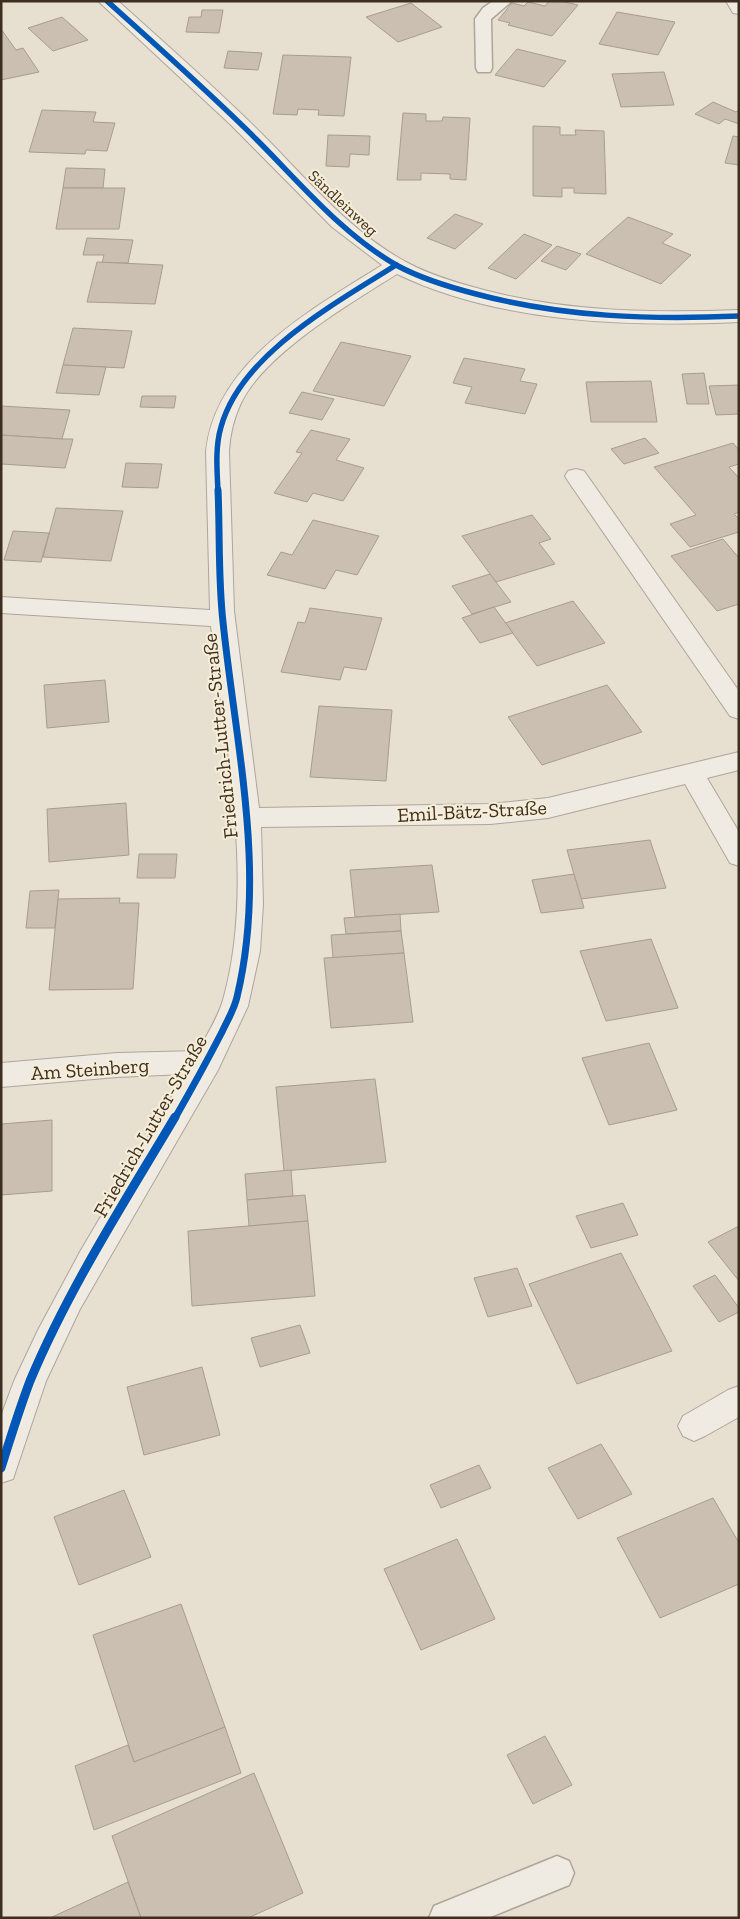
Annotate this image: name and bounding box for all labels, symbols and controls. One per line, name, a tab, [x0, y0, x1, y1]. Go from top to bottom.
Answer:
street label: Sändleinweg	[304, 166, 382, 240]
street label: Friedrich-Lutter-Straße	[197, 632, 243, 840]
street label: Emil-Bätz-Straße	[397, 795, 547, 827]
street label: Friedrich-Lutter-Straße	[88, 1031, 212, 1221]
street label: Am Steinberg	[30, 1053, 150, 1085]

